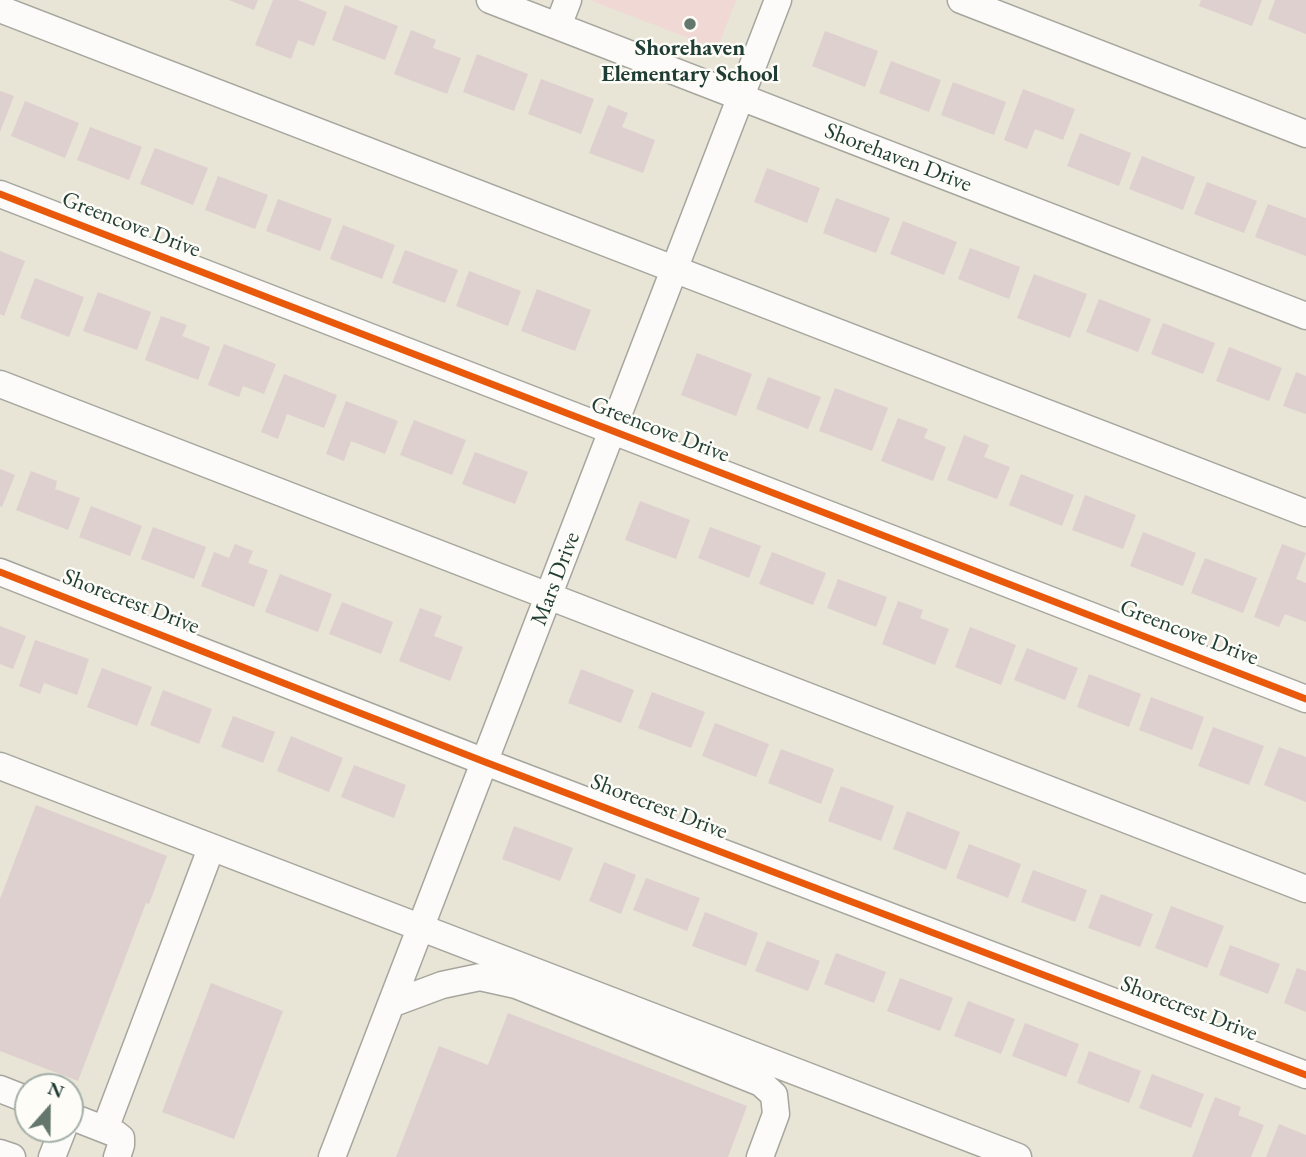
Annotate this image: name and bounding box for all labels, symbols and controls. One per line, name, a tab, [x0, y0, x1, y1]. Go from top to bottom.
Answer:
marker: Shorehaven Elementary School	[682, 16, 698, 32]
place label: Shorehaven Elementary School	[601, 35, 779, 89]
street label: Shorehaven Drive	[820, 117, 976, 199]
street label: Greencove Drive	[58, 186, 204, 264]
street label: Greencove Drive	[587, 391, 733, 469]
street label: Mars Drive	[526, 528, 586, 630]
street label: Shorecrest Drive	[59, 563, 203, 641]
street label: Greencove Drive	[1116, 594, 1262, 672]
street label: Shorecrest Drive	[587, 768, 731, 846]
street label: Shorecrest Drive	[1117, 970, 1261, 1048]
north arrow	[14, 1073, 84, 1143]
text: N	[44, 1075, 68, 1104]

